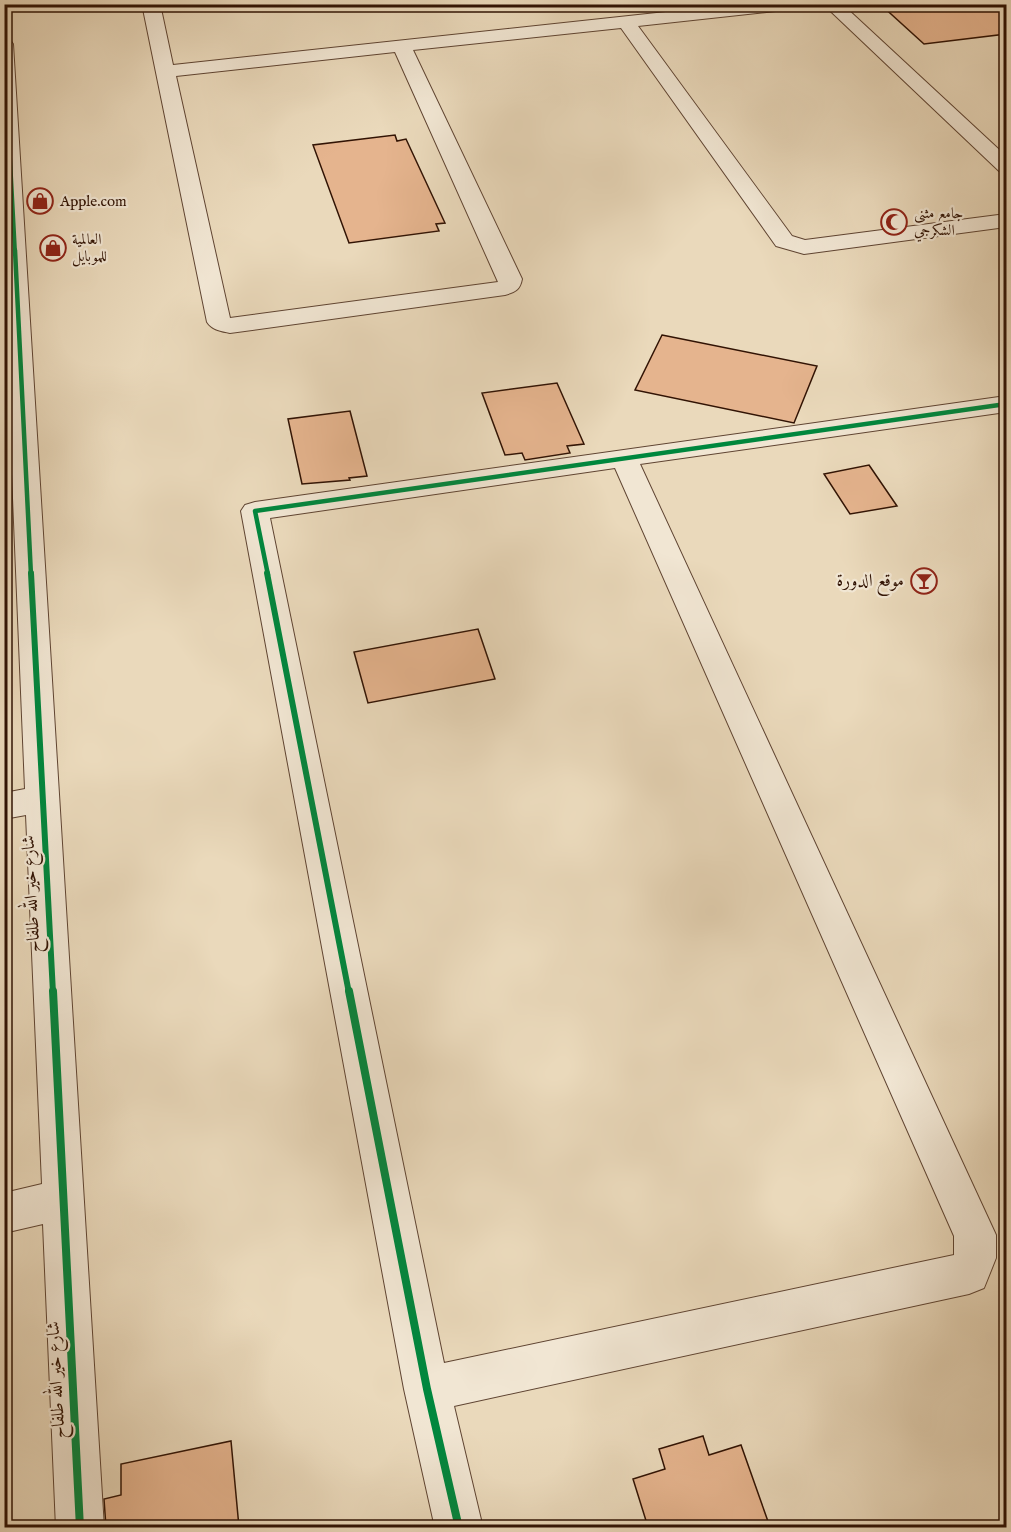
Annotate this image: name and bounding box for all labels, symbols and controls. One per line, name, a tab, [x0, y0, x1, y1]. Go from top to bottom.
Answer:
shop icon: Apple.com	[25, 186, 55, 216]
place label: Apple.com	[59, 192, 127, 211]
place label: جامع مثنى الشكرجي	[914, 204, 963, 242]
mosque icon: جامع مثنى الشكرجي	[879, 207, 909, 237]
place label: العالمية للموبايل	[72, 230, 107, 267]
shop icon: العالمية للموبايل	[38, 233, 68, 263]
bar icon: موقع الدورة	[909, 566, 939, 596]
place label: موقع الدورة	[836, 570, 904, 596]
street label: شارع خير الله طلفاح	[13, 835, 50, 954]
street label: شارع خير الله طلفاح	[38, 1321, 75, 1440]

